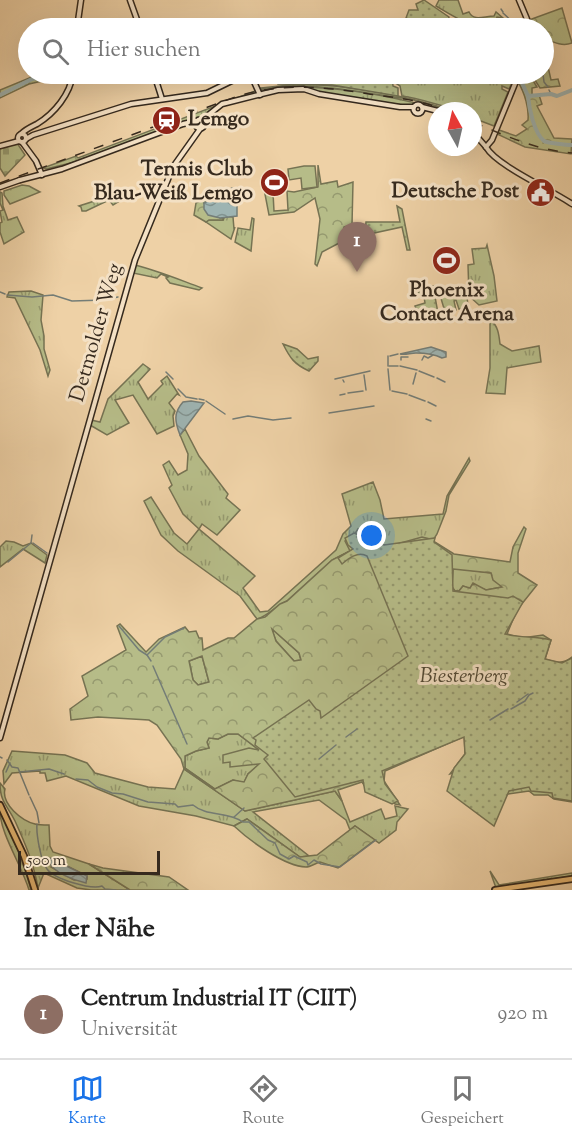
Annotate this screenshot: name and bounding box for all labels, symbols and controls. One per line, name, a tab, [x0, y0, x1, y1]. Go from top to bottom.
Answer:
search box	[18, 18, 554, 84]
icon: search	[39, 35, 72, 68]
text: Hier suchen	[87, 35, 201, 67]
north arrow	[428, 102, 482, 156]
station icon: Lemgo	[151, 104, 183, 136]
place label: Lemgo	[188, 105, 250, 135]
place label: Tennis Club Blau-Weiß Lemgo	[94, 155, 254, 209]
sports icon: Tennis Club Blau-Weiß Lemgo	[258, 166, 290, 198]
public building icon: Deutsche Post	[524, 176, 556, 208]
place label: Deutsche Post	[391, 177, 520, 207]
pin: 1	[338, 222, 376, 272]
sports icon: Phoenix Contact Arena	[431, 244, 463, 276]
street label: Detmolder Weg	[63, 260, 131, 406]
place label: Phoenix Contact Arena	[380, 276, 514, 330]
your location	[357, 521, 386, 550]
park label: Biesterberg	[420, 662, 508, 692]
scale bar	[18, 848, 160, 876]
text: 500 m	[27, 850, 66, 873]
text: In der Nähe	[24, 911, 155, 948]
text: Centrum Industrial IT (CIIT)	[81, 984, 357, 1016]
text: 1	[40, 1000, 47, 1029]
text: 920 m	[498, 1000, 548, 1029]
text: Universität	[81, 1016, 178, 1045]
tab: Karte	[68, 1072, 106, 1131]
tab: Route	[242, 1072, 284, 1131]
tab: Gespeichert	[421, 1072, 504, 1131]

